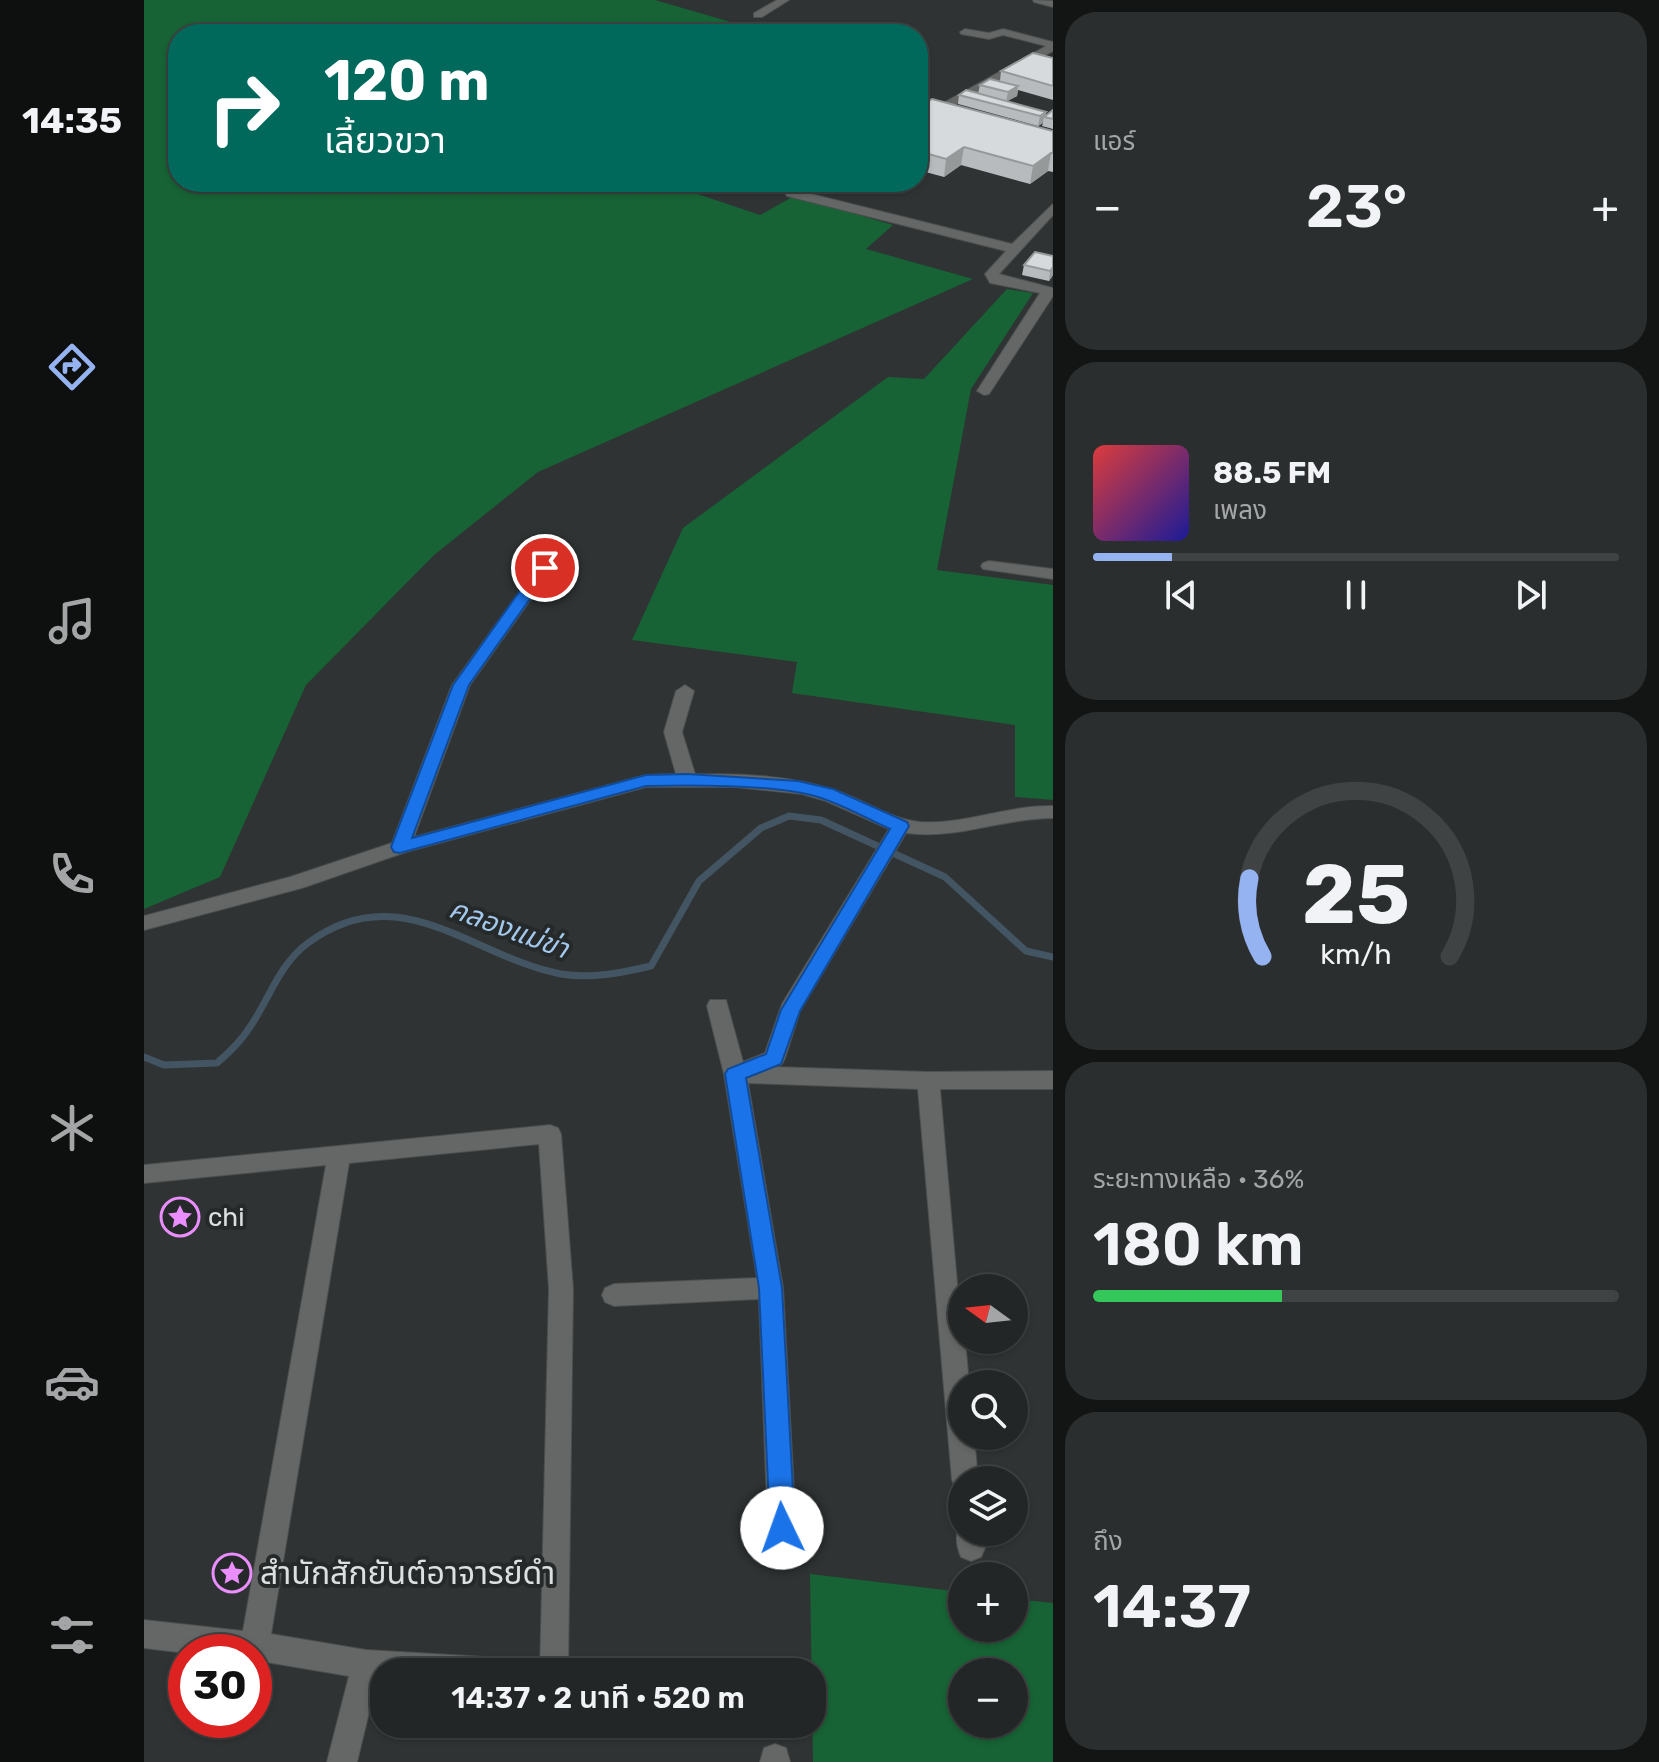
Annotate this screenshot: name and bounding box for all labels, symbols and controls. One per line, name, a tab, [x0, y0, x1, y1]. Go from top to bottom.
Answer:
text: 120 m	[324, 48, 490, 114]
icon: right	[192, 56, 296, 160]
text: 14:35	[22, 99, 122, 142]
text: เลี้ยวขวา	[324, 119, 446, 162]
text: แอร์	[1093, 126, 1135, 157]
text: 23°	[1306, 171, 1407, 242]
text: −	[1093, 181, 1122, 233]
text: +	[1592, 181, 1619, 233]
icon: directions	[44, 339, 100, 395]
text: 88.5 FM	[1213, 455, 1331, 491]
text: เพลง	[1213, 495, 1267, 526]
pin	[511, 534, 579, 602]
icon: arrive	[523, 546, 567, 590]
icon: previous	[1159, 573, 1203, 617]
icon: pause	[1334, 573, 1378, 617]
icon: next	[1509, 573, 1553, 617]
icon: music	[44, 593, 100, 649]
text: 25	[1302, 845, 1410, 944]
icon: phone	[44, 846, 100, 902]
water label: คลองแม่ข่า	[445, 892, 574, 966]
text: km/h	[1320, 937, 1392, 971]
icon: climate	[44, 1100, 100, 1156]
text: ระยะทางเหลือ · 36%	[1093, 1164, 1304, 1195]
place icon: chi	[159, 1196, 201, 1238]
place label: chi	[208, 1202, 244, 1233]
text: 180 km	[1093, 1209, 1304, 1280]
north arrow	[948, 1274, 1028, 1354]
map controls	[948, 1274, 1028, 1738]
icon: car	[44, 1354, 100, 1410]
button: search	[948, 1370, 1028, 1450]
button: layers	[948, 1466, 1028, 1546]
position arrow	[740, 1486, 824, 1570]
text: ถึง	[1093, 1526, 1123, 1557]
place icon: สำนักสักยันต์อาจารย์ดำ	[211, 1552, 253, 1594]
place label: สำนักสักยันต์อาจารย์ดำ	[260, 1554, 555, 1592]
button: +	[948, 1562, 1028, 1642]
text: 14:37	[1093, 1571, 1251, 1642]
icon: filters	[44, 1607, 100, 1663]
speed limit sign: 30	[168, 1634, 272, 1738]
button: −	[948, 1658, 1028, 1738]
text: 14:37 · 2 นาที · 520 m	[451, 1680, 745, 1716]

